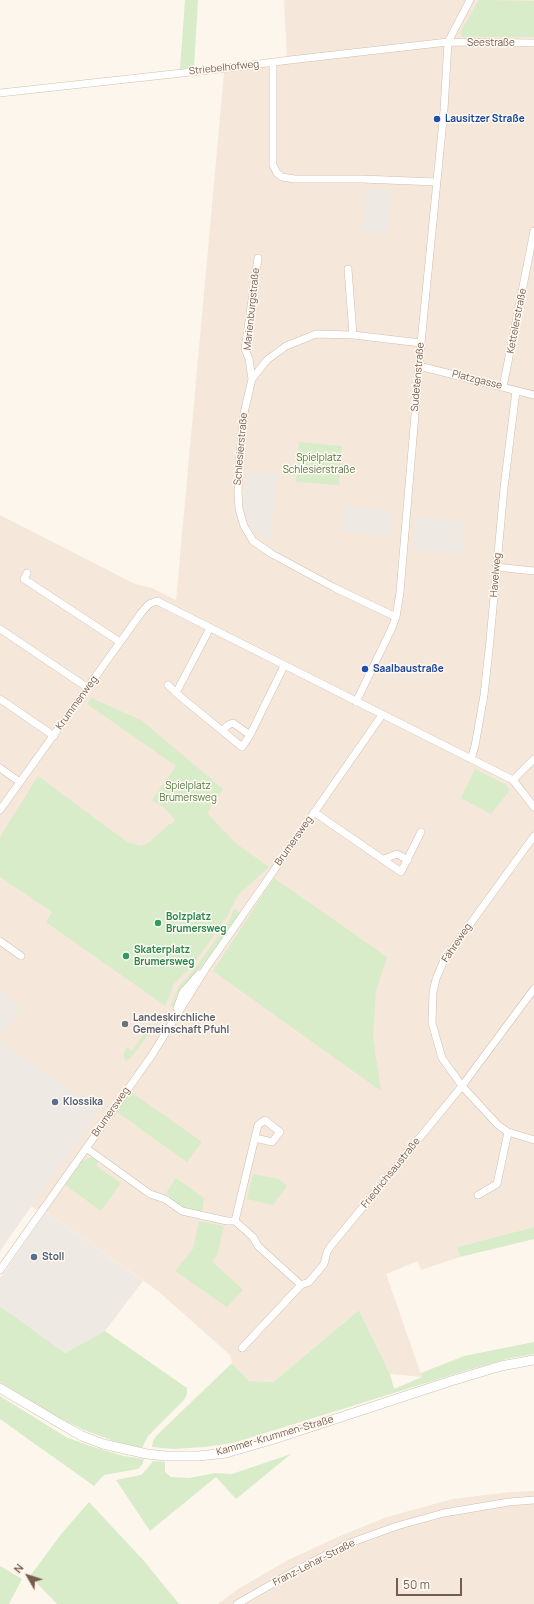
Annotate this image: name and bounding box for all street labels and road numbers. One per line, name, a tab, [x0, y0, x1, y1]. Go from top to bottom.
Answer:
street label: Seestraße	[467, 37, 515, 49]
street label: Striebelhofweg	[188, 58, 260, 78]
street label: Marienburgstraße	[242, 267, 262, 351]
street label: Kettelerstraße	[505, 287, 529, 355]
street label: Sudetenstraße	[409, 342, 427, 412]
street label: Platzgasse	[451, 368, 503, 392]
street label: Schlesierstraße	[232, 412, 250, 486]
street label: Havelweg	[488, 552, 504, 598]
street label: Krummenweg	[54, 674, 100, 732]
street label: Brumersweg	[273, 814, 315, 868]
street label: Fähreweg	[440, 921, 474, 965]
street label: Brumersweg	[90, 1085, 132, 1139]
street label: Friedrichsaustraße	[359, 1135, 423, 1211]
street label: Kammer-Krummen-Straße	[215, 1414, 335, 1458]
street label: Franz-Lehar-Straße	[271, 1537, 357, 1589]

